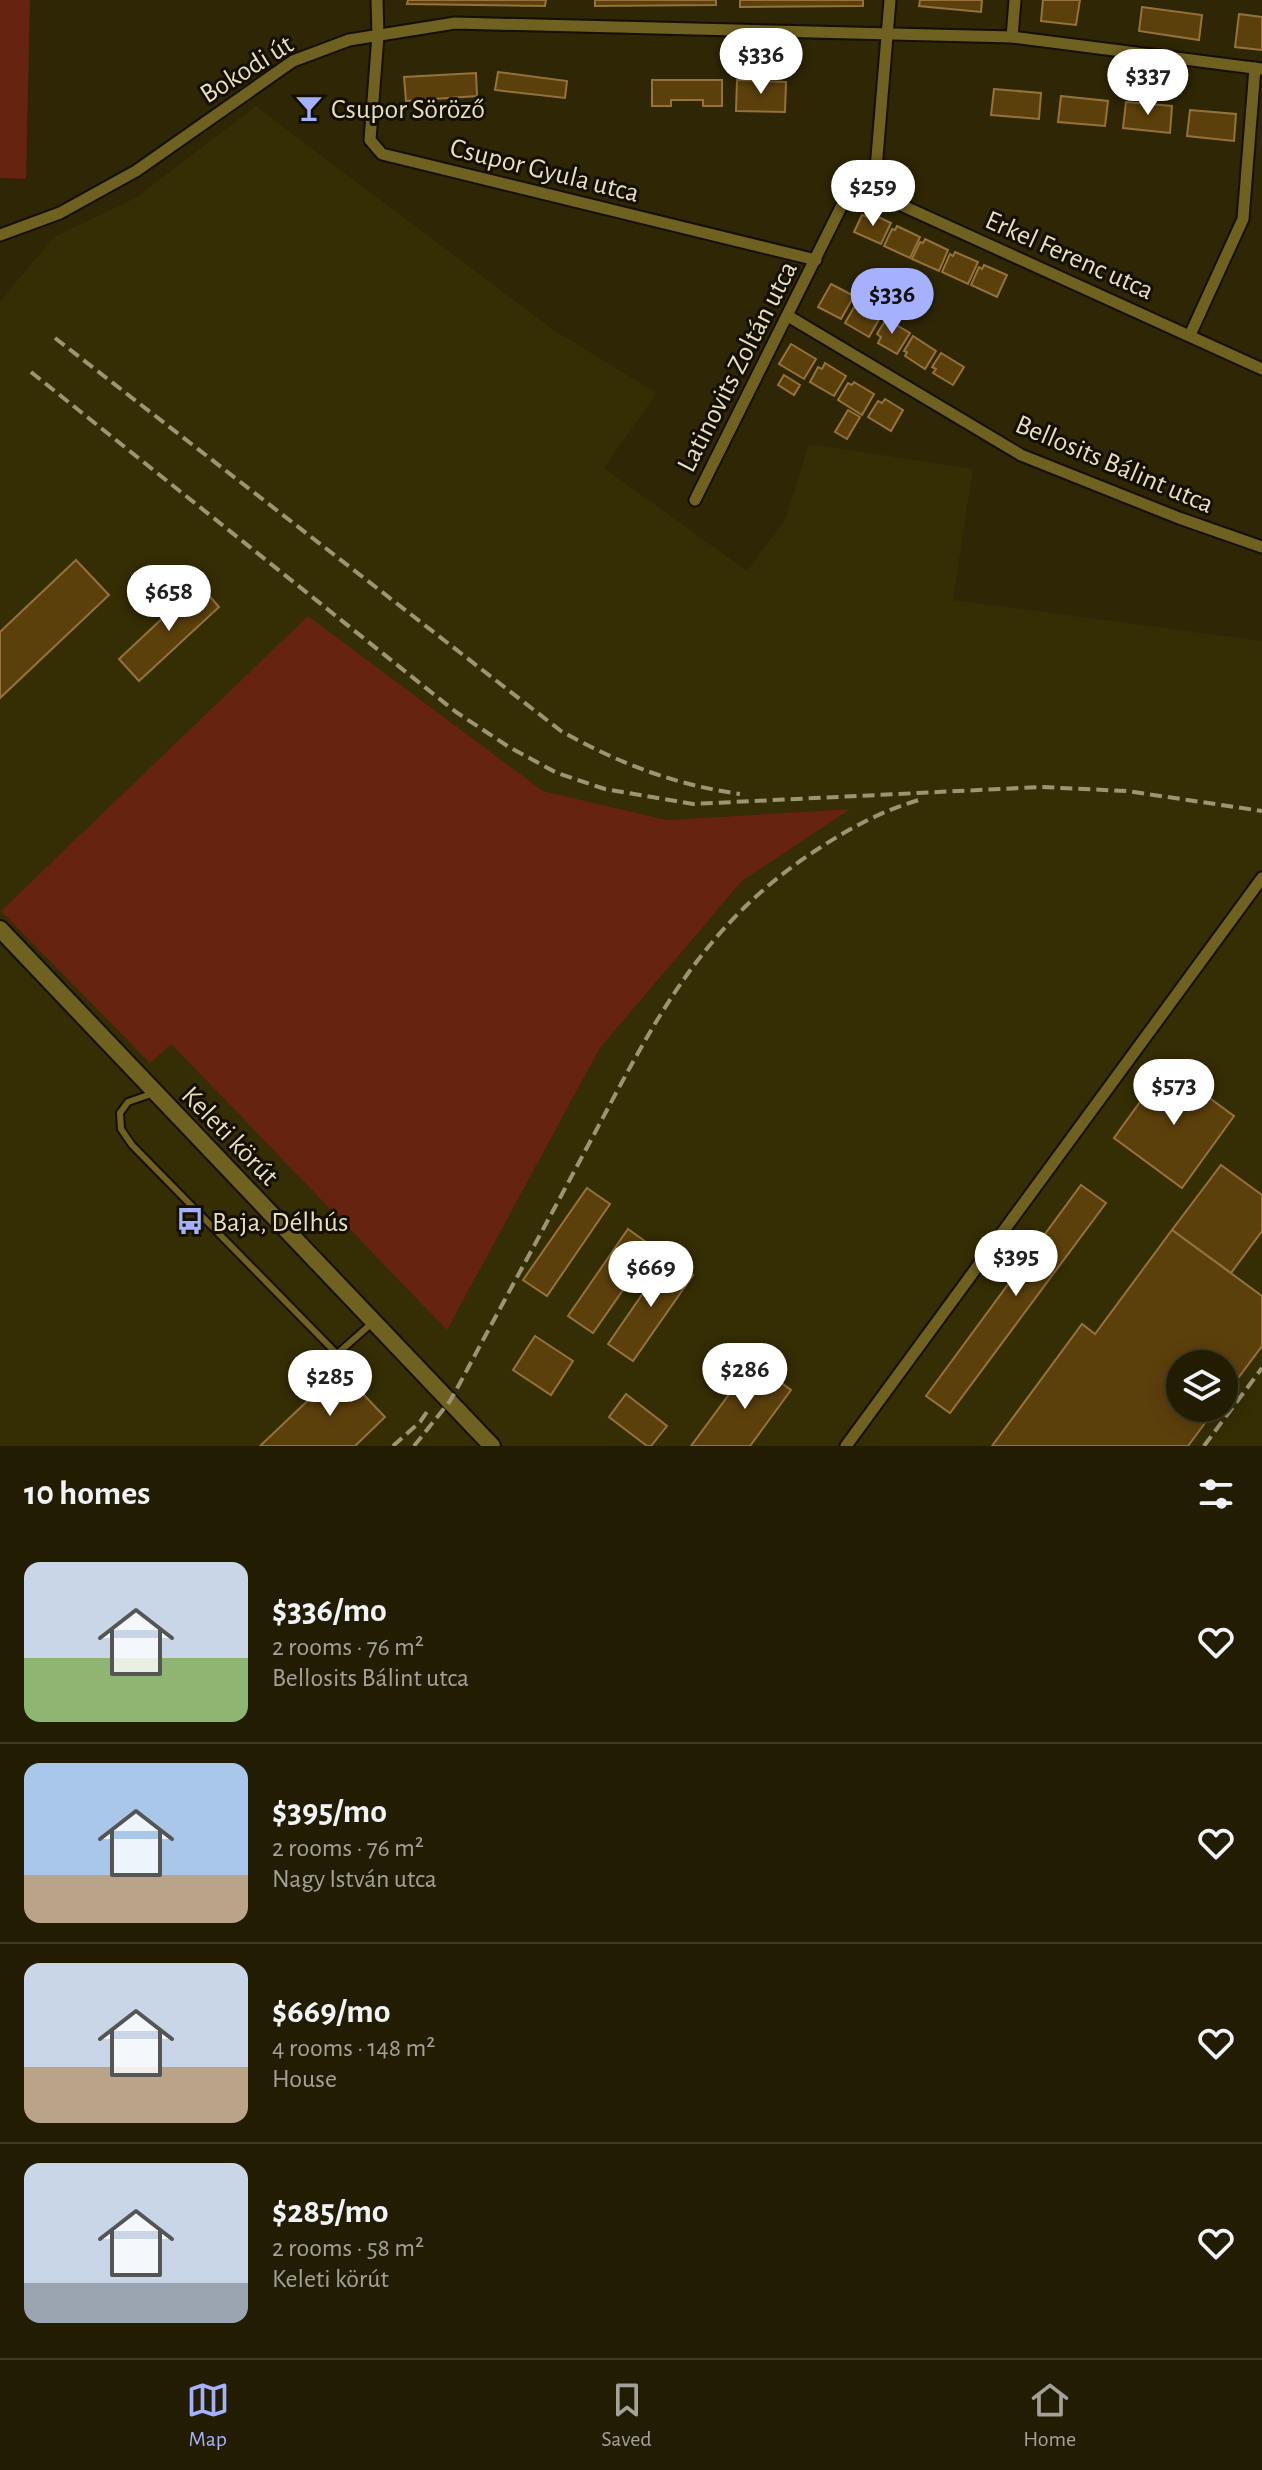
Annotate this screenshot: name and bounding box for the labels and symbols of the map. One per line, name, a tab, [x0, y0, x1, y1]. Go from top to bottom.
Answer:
pin: $336	[714, 28, 808, 96]
street label: Bokodi út	[196, 30, 298, 109]
pin: $337	[1101, 49, 1195, 117]
bar icon: Csupor Söröző	[294, 93, 324, 123]
place label: Csupor Söröző	[331, 96, 485, 124]
street label: Csupor Gyula utca	[447, 134, 642, 208]
pin: $259	[826, 160, 920, 228]
street label: Erkel Ferenc utca	[981, 206, 1158, 305]
street label: Latinovits Zoltán utca	[673, 257, 803, 477]
pin: $336	[845, 268, 939, 336]
street label: Bellosits Bálint utca	[1011, 410, 1217, 519]
pin: $658	[122, 565, 216, 633]
pin: $573	[1127, 1059, 1221, 1127]
street label: Keleti körút	[176, 1081, 283, 1191]
bus stop icon: Baja, Délhús	[175, 1206, 205, 1236]
place label: Baja, Délhús	[212, 1209, 348, 1237]
pin: $395	[969, 1230, 1063, 1298]
pin: $669	[604, 1241, 698, 1309]
pin: $286	[698, 1343, 792, 1411]
pin: $285	[283, 1350, 377, 1418]

